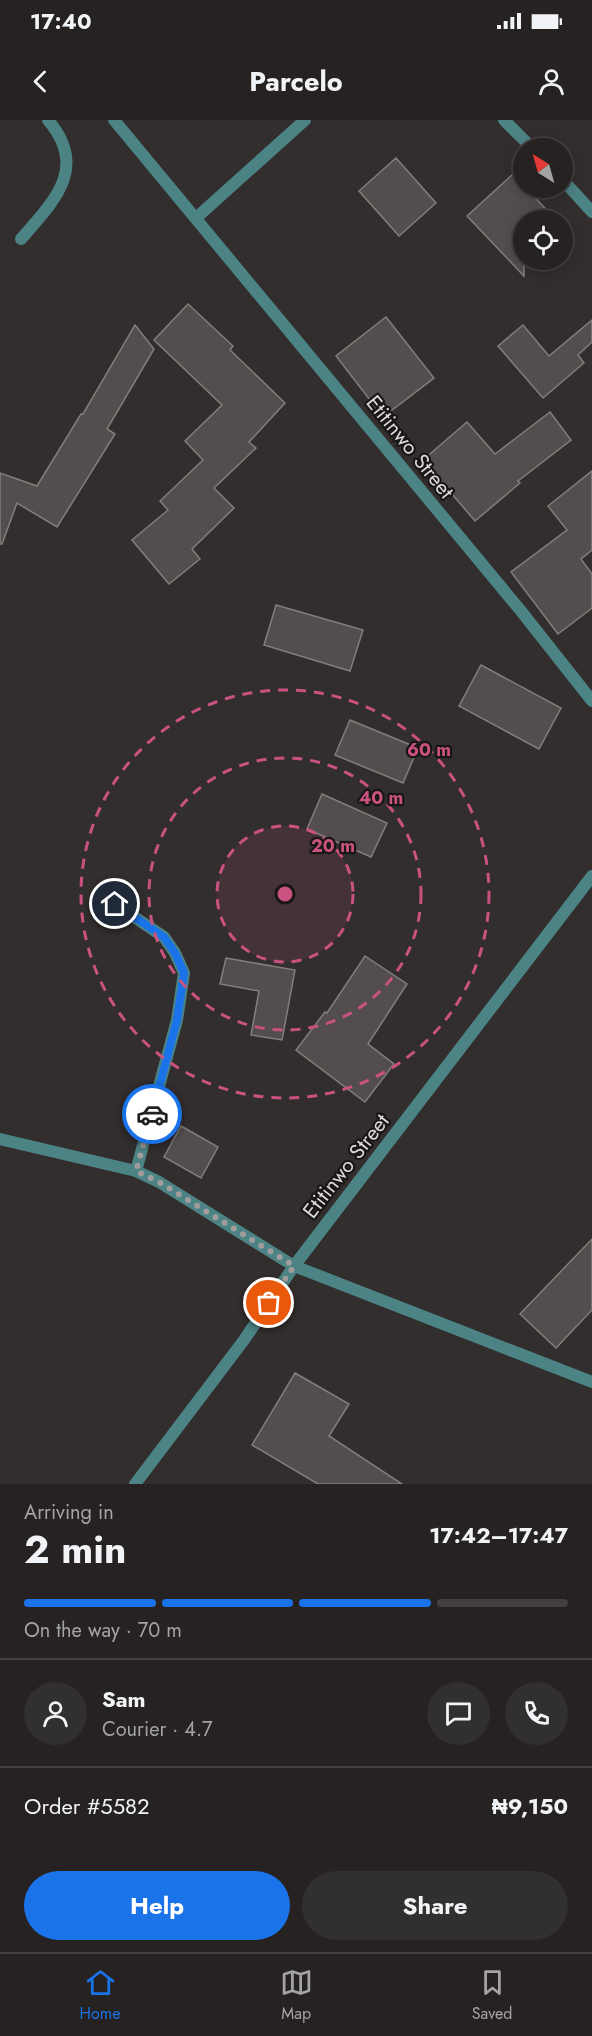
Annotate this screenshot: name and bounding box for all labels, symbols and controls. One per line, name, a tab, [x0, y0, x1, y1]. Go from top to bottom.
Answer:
text: 17:40	[30, 5, 91, 37]
text: Parcelo	[249, 62, 343, 101]
icon: back	[24, 65, 57, 98]
icon: person	[535, 65, 568, 98]
north arrow	[513, 138, 573, 198]
map controls	[513, 138, 573, 270]
button: locate	[513, 210, 573, 270]
street label: Etitinwo Street	[359, 389, 461, 505]
text: 60 m	[407, 737, 451, 763]
text: 40 m	[359, 785, 403, 811]
text: 20 m	[311, 833, 355, 859]
pin	[89, 878, 140, 929]
centre of rings	[275, 884, 295, 904]
icon: home	[98, 887, 131, 920]
courier	[122, 1084, 182, 1144]
icon: car	[136, 1098, 169, 1131]
street label: Etitinwo Street	[296, 1107, 396, 1225]
pin	[243, 1277, 294, 1328]
icon: bag	[252, 1286, 285, 1319]
text: Arriving in	[24, 1498, 114, 1527]
text: 17:42–17:47	[429, 1519, 568, 1551]
text: 2 min	[24, 1521, 126, 1578]
text: On the way · 70 m	[24, 1616, 182, 1645]
button: person	[24, 1682, 87, 1745]
button: chat	[427, 1682, 490, 1745]
button: phone	[505, 1682, 568, 1745]
text: Sam	[102, 1683, 146, 1715]
text: Courier · 4.7	[102, 1715, 213, 1744]
text: Order #5582	[24, 1790, 150, 1822]
text: ₦9,150	[492, 1790, 568, 1822]
button: Help	[24, 1871, 290, 1940]
button: Share	[302, 1871, 568, 1940]
tab: Home	[80, 1966, 120, 2025]
tab: Map	[280, 1966, 313, 2025]
tab: Saved	[472, 1966, 512, 2025]

